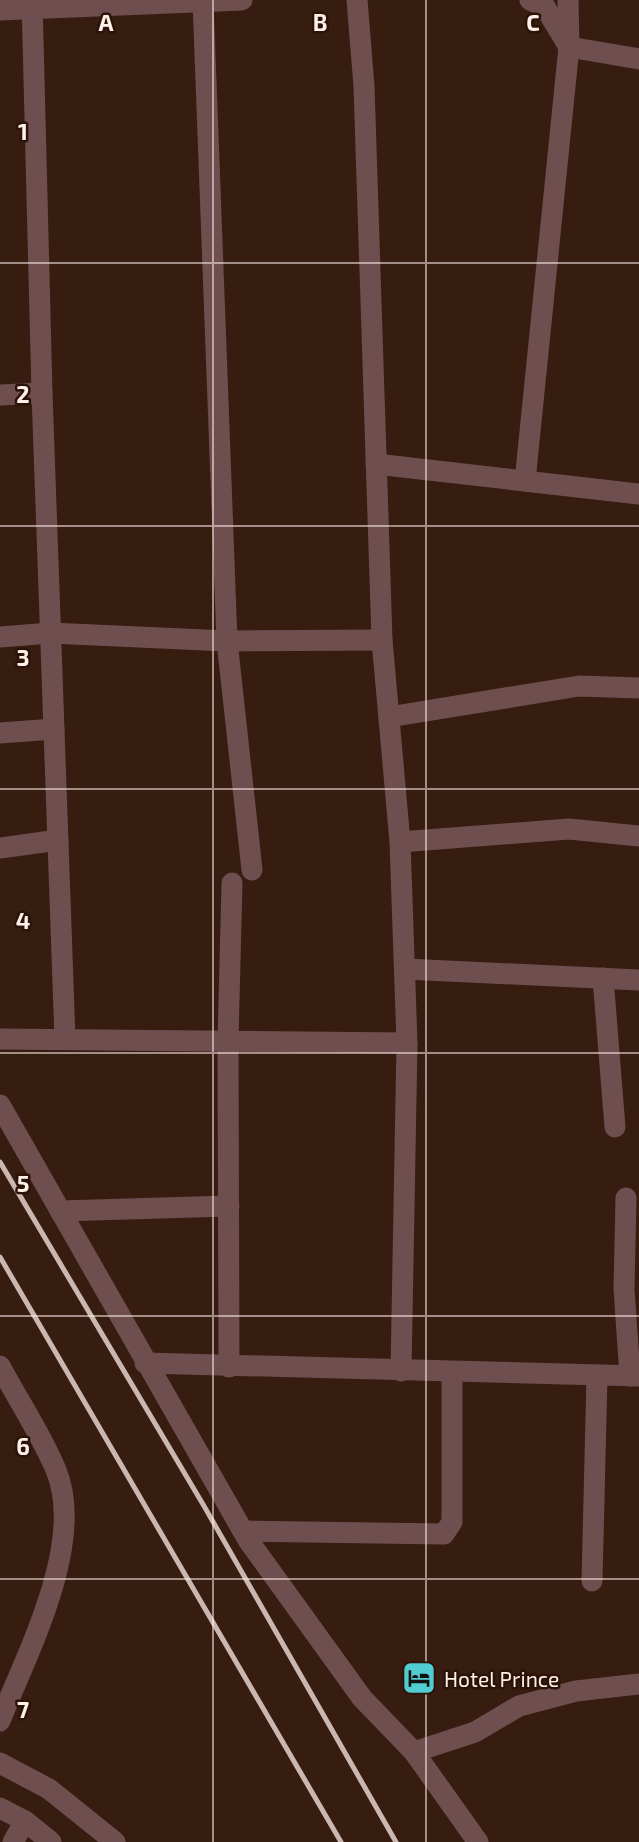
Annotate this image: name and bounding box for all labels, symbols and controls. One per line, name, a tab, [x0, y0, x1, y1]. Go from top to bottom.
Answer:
text: A	[98, 8, 114, 36]
text: B	[313, 8, 327, 36]
text: C	[526, 8, 540, 36]
text: 1	[18, 117, 28, 145]
text: 2	[16, 380, 30, 408]
text: 3	[16, 643, 30, 671]
text: 4	[16, 906, 30, 934]
text: 5	[17, 1169, 29, 1197]
text: 6	[16, 1432, 30, 1460]
hotel icon: Hotel Prince	[400, 1659, 438, 1697]
place label: Hotel Prince	[444, 1666, 559, 1691]
text: 7	[17, 1695, 29, 1723]

